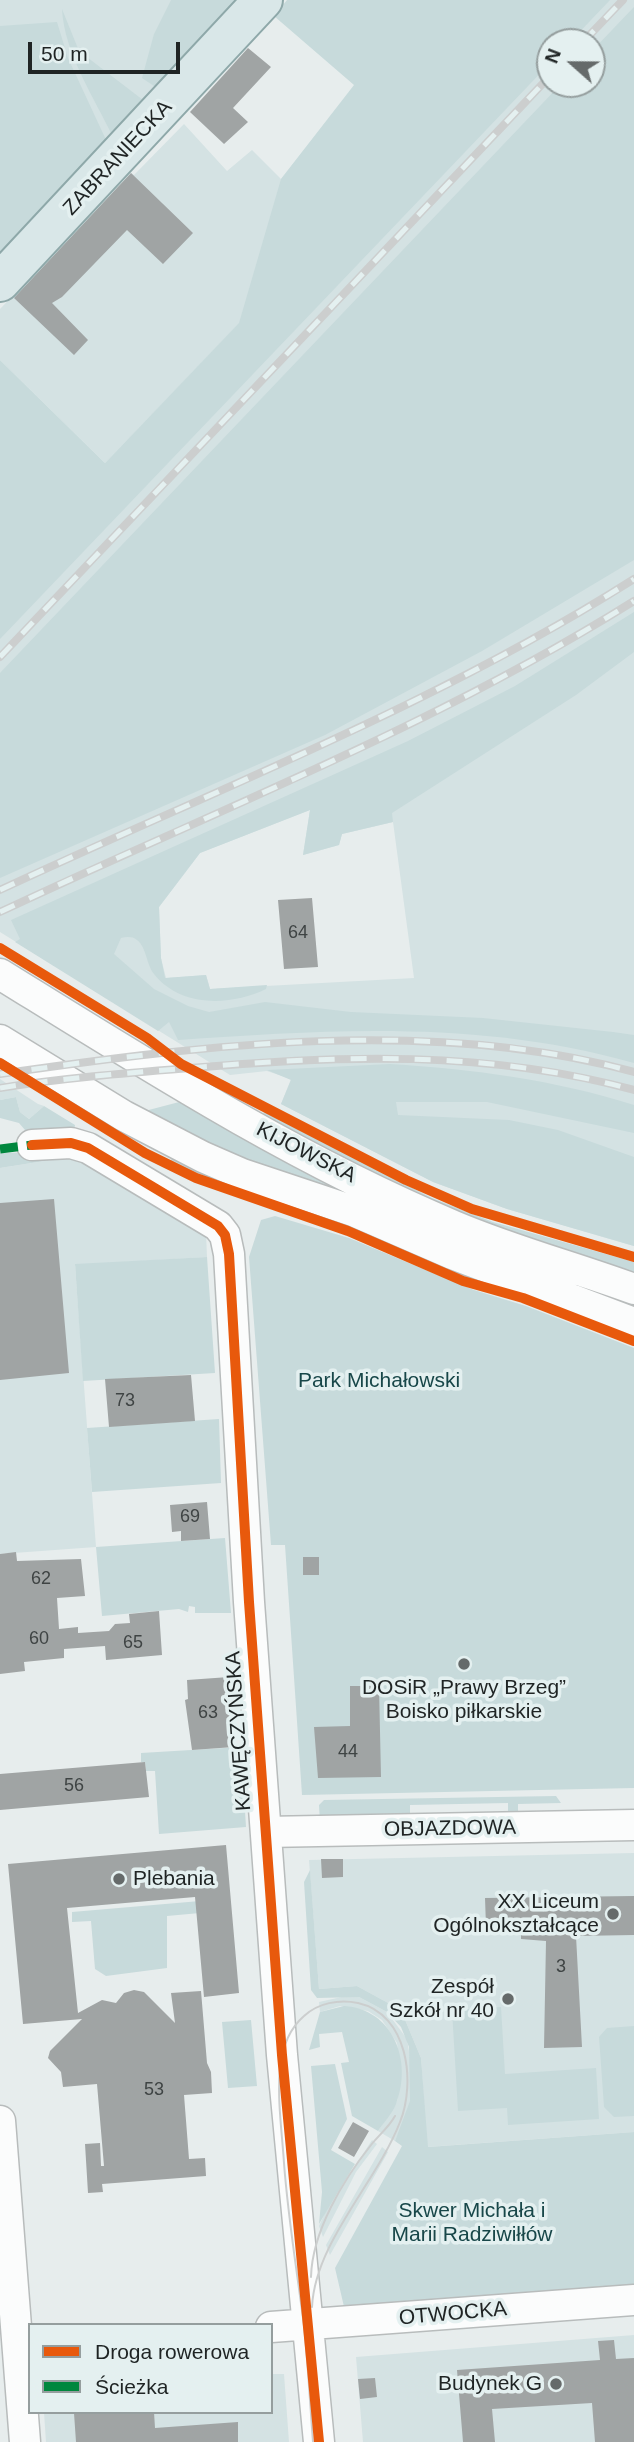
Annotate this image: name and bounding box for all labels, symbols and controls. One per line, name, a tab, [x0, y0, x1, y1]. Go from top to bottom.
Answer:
scale bar	[32, 28, 184, 72]
north arrow	[536, 28, 606, 98]
text: 50 m	[41, 42, 88, 65]
text: N	[541, 46, 565, 66]
street label: ZABRANIECKA	[58, 95, 178, 221]
house number: 64	[288, 922, 308, 944]
street label: KIJOWSKA	[252, 1117, 360, 1189]
park label: Park Michałowski	[298, 1368, 460, 1394]
house number: 73	[115, 1390, 135, 1412]
house number: 69	[180, 1506, 200, 1528]
house number: 62	[31, 1568, 51, 1590]
house number: 60	[29, 1628, 49, 1650]
house number: 65	[123, 1632, 143, 1654]
street label: KAWĘCZYŃSKA	[221, 1650, 257, 1812]
marker: DOSiR „Prawy Brzeg” Boisko piłkarskie	[456, 1656, 472, 1672]
place label: DOSiR „Prawy Brzeg” Boisko piłkarskie	[362, 1675, 566, 1725]
house number: 63	[198, 1702, 218, 1724]
house number: 44	[338, 1741, 358, 1763]
house number: 56	[64, 1775, 84, 1797]
street label: OBJAZDOWA	[384, 1815, 516, 1843]
place label: Plebania	[133, 1866, 215, 1892]
marker: Plebania	[111, 1871, 127, 1887]
place label: XX Liceum Ogólnokształcące	[433, 1889, 599, 1939]
marker: XX Liceum Ogólnokształcące	[605, 1906, 621, 1922]
house number: 3	[556, 1956, 566, 1978]
place label: Zespół Szkół nr 40	[389, 1974, 494, 2024]
marker: Zespół Szkół nr 40	[500, 1991, 516, 2007]
house number: 53	[144, 2079, 164, 2101]
park label: Skwer Michała i Marii Radziwiłłów	[391, 2198, 553, 2248]
street label: OTWOCKA	[398, 2297, 508, 2331]
legend	[28, 2323, 273, 2414]
text: Droga rowerowa	[95, 2340, 249, 2363]
place label: Budynek G	[438, 2371, 542, 2397]
text: Ścieżka	[95, 2375, 169, 2398]
marker: Budynek G	[548, 2376, 564, 2392]

